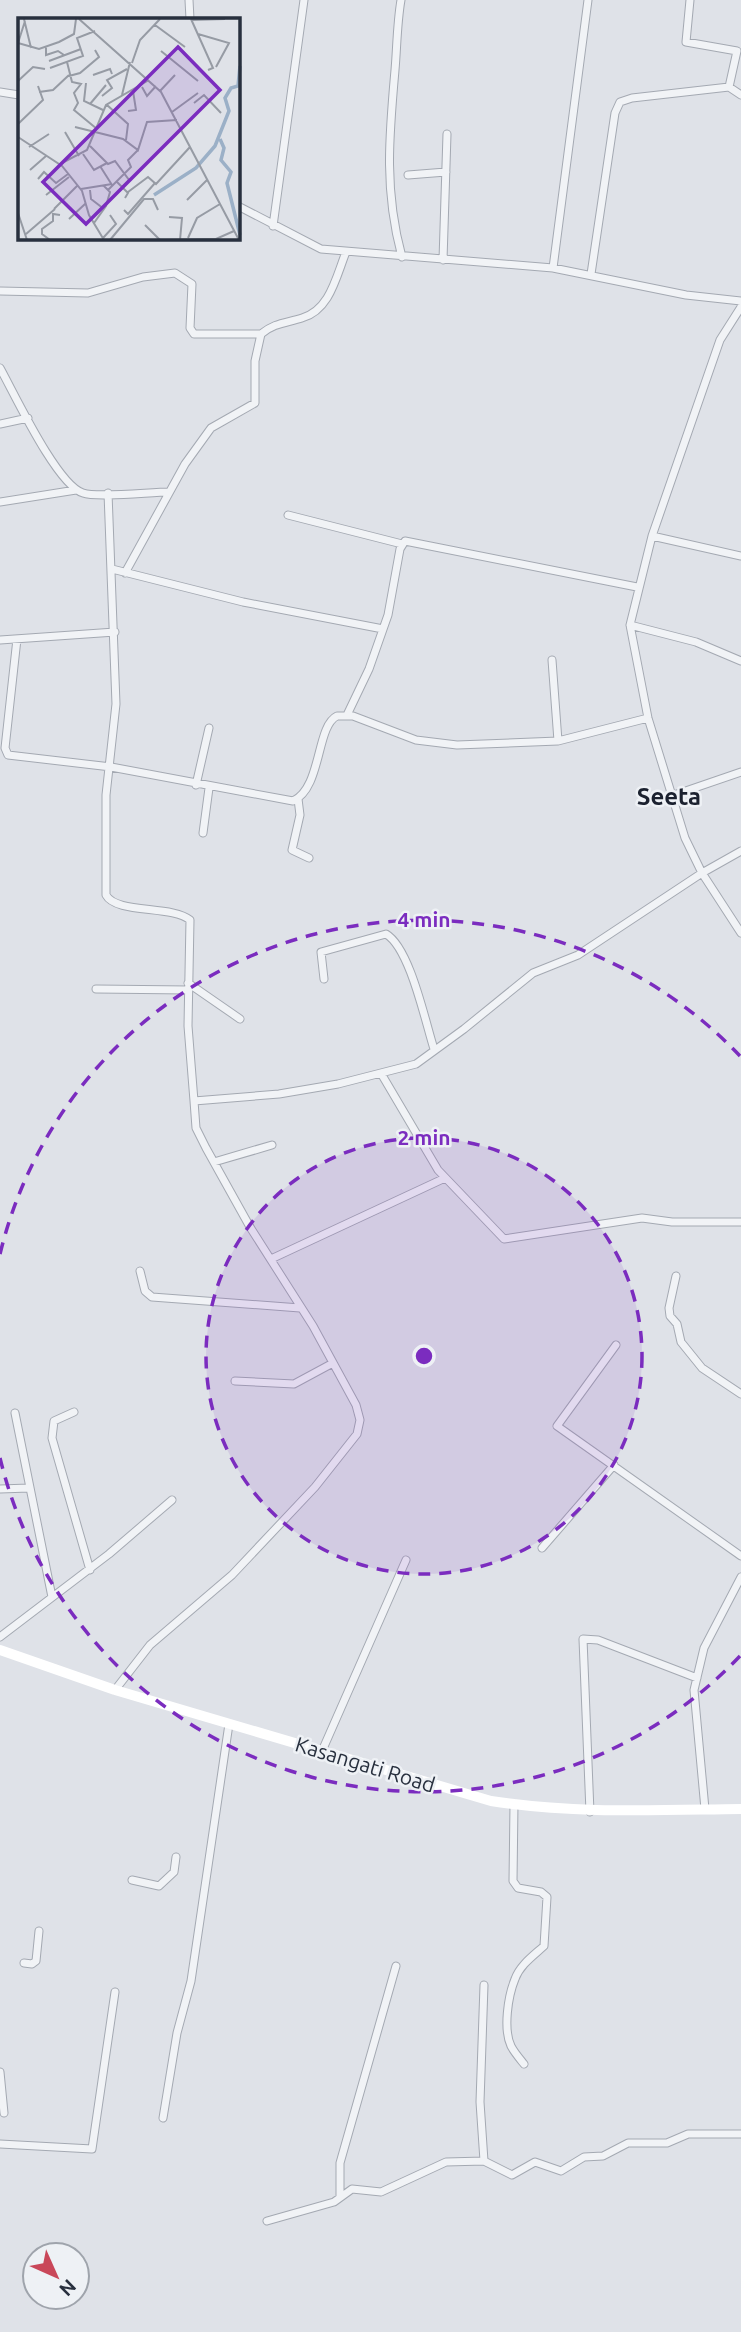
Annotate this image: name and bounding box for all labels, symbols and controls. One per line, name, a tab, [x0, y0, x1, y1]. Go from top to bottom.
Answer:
inset map	[18, 18, 240, 240]
district label: Seeta	[637, 783, 701, 810]
text: 4 min	[397, 907, 451, 931]
text: 2 min	[397, 1125, 451, 1149]
centre of rings	[412, 1344, 436, 1368]
street label: Kasangati Road	[292, 1731, 438, 1797]
north arrow	[21, 2241, 91, 2311]
text: N	[55, 2275, 81, 2301]

